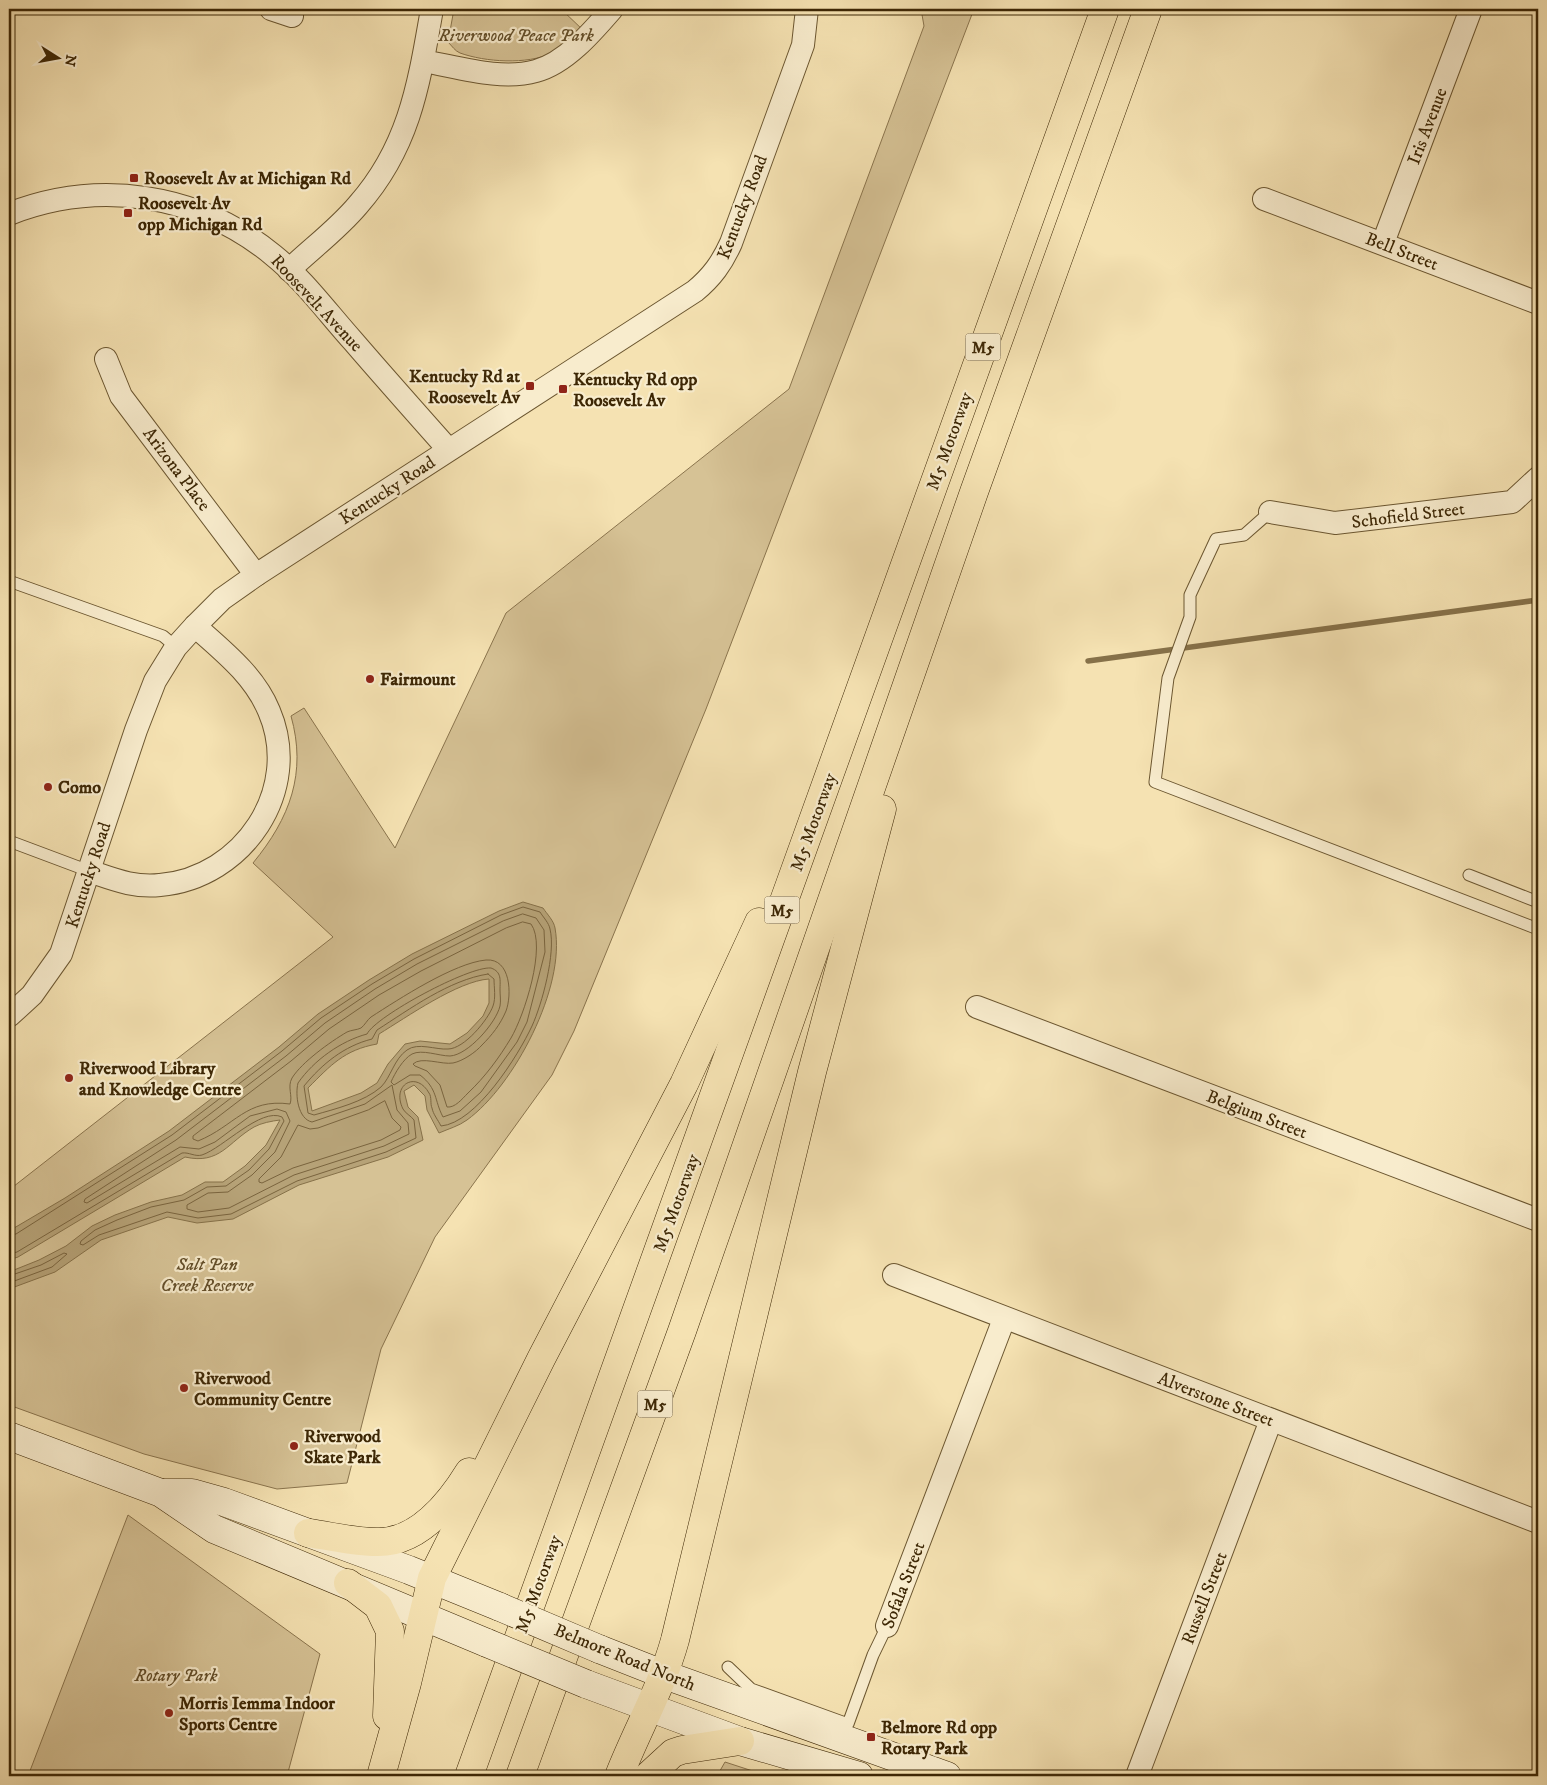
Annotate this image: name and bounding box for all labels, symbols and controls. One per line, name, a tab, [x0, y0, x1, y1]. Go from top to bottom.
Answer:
park label: Riverwood Peace Park	[437, 25, 594, 47]
north arrow	[32, 32, 82, 82]
text: N	[60, 53, 80, 68]
street label: Iris Avenue	[1403, 85, 1453, 168]
street label: Kentucky Road	[713, 152, 773, 263]
place label: Roosevelt Av at Michigan Rd	[144, 168, 352, 190]
marker: Roosevelt Av at Michigan Rd	[128, 172, 140, 184]
place label: Roosevelt Av opp Michigan Rd	[138, 193, 263, 236]
marker: Roosevelt Av opp Michigan Rd	[122, 207, 134, 219]
street label: Bell Street	[1362, 228, 1441, 276]
street label: Roosevelt Avenue	[266, 250, 367, 357]
road number: M5	[966, 334, 1000, 361]
place label: Kentucky Rd at Roosevelt Av	[409, 366, 521, 409]
place label: Kentucky Rd opp Roosevelt Av	[573, 369, 697, 412]
marker: Kentucky Rd at Roosevelt Av	[524, 380, 536, 392]
marker: Kentucky Rd opp Roosevelt Av	[557, 383, 569, 395]
street label: M5 Motorway	[922, 389, 978, 494]
street label: Arizona Place	[138, 423, 215, 516]
street label: Kentucky Road	[335, 452, 440, 530]
street label: Schofield Street	[1350, 498, 1466, 534]
place label: Fairmount	[380, 669, 456, 691]
marker: Fairmount	[364, 673, 376, 685]
street label: M5 Motorway	[786, 770, 842, 875]
place label: Como	[58, 777, 101, 799]
marker: Como	[42, 781, 54, 793]
street label: Kentucky Road	[61, 820, 116, 931]
road number: M5	[764, 896, 800, 924]
place label: Riverwood Library and Knowledge Centre	[79, 1058, 242, 1101]
marker: Riverwood Library and Knowledge Centre	[63, 1072, 75, 1084]
street label: Belgium Street	[1203, 1086, 1310, 1144]
street label: M5 Motorway	[649, 1151, 705, 1256]
park label: Salt Pan Creek Reserve	[161, 1254, 254, 1297]
place label: Riverwood Community Centre	[194, 1368, 332, 1411]
street label: Alverstone Street	[1155, 1368, 1277, 1432]
marker: Riverwood Community Centre	[178, 1382, 190, 1394]
road number: M5	[638, 1390, 672, 1418]
place label: Riverwood Skate Park	[304, 1426, 382, 1469]
marker: Riverwood Skate Park	[288, 1440, 300, 1452]
street label: M5 Motorway	[511, 1532, 567, 1637]
street label: Sofala Street	[877, 1539, 931, 1632]
street label: Russell Street	[1177, 1549, 1233, 1648]
street label: Belmore Road North	[551, 1620, 699, 1697]
park label: Rotary Park	[134, 1665, 218, 1687]
place label: Morris Iemma Indoor Sports Centre	[179, 1693, 335, 1736]
marker: Morris Iemma Indoor Sports Centre	[163, 1707, 175, 1719]
place label: Belmore Rd opp Rotary Park	[881, 1717, 997, 1760]
marker: Belmore Rd opp Rotary Park	[865, 1731, 877, 1743]

